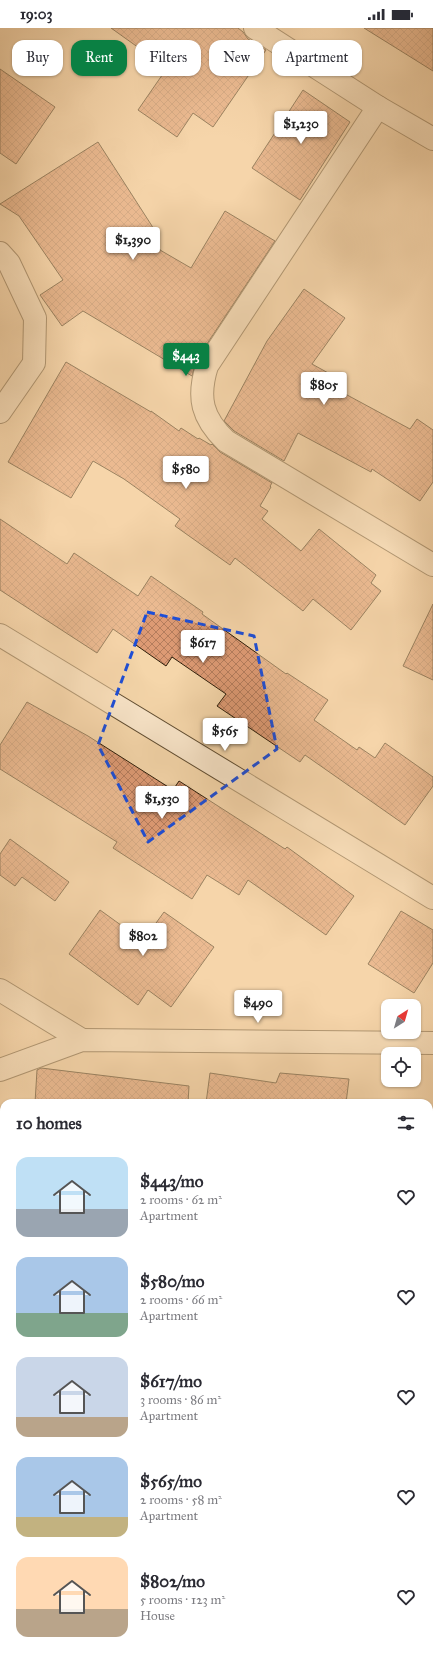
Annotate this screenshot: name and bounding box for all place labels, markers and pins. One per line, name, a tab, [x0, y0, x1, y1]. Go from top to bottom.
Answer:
pin: $1,230	[268, 111, 334, 145]
pin: $1,390	[100, 227, 166, 261]
pin: $443	[162, 343, 210, 377]
pin: $805	[300, 372, 348, 406]
pin: $580	[162, 456, 210, 490]
pin: $617	[179, 630, 227, 664]
pin: $565	[201, 718, 249, 752]
pin: $1,530	[129, 786, 195, 820]
pin: $802	[119, 923, 167, 957]
pin: $490	[234, 990, 282, 1024]

